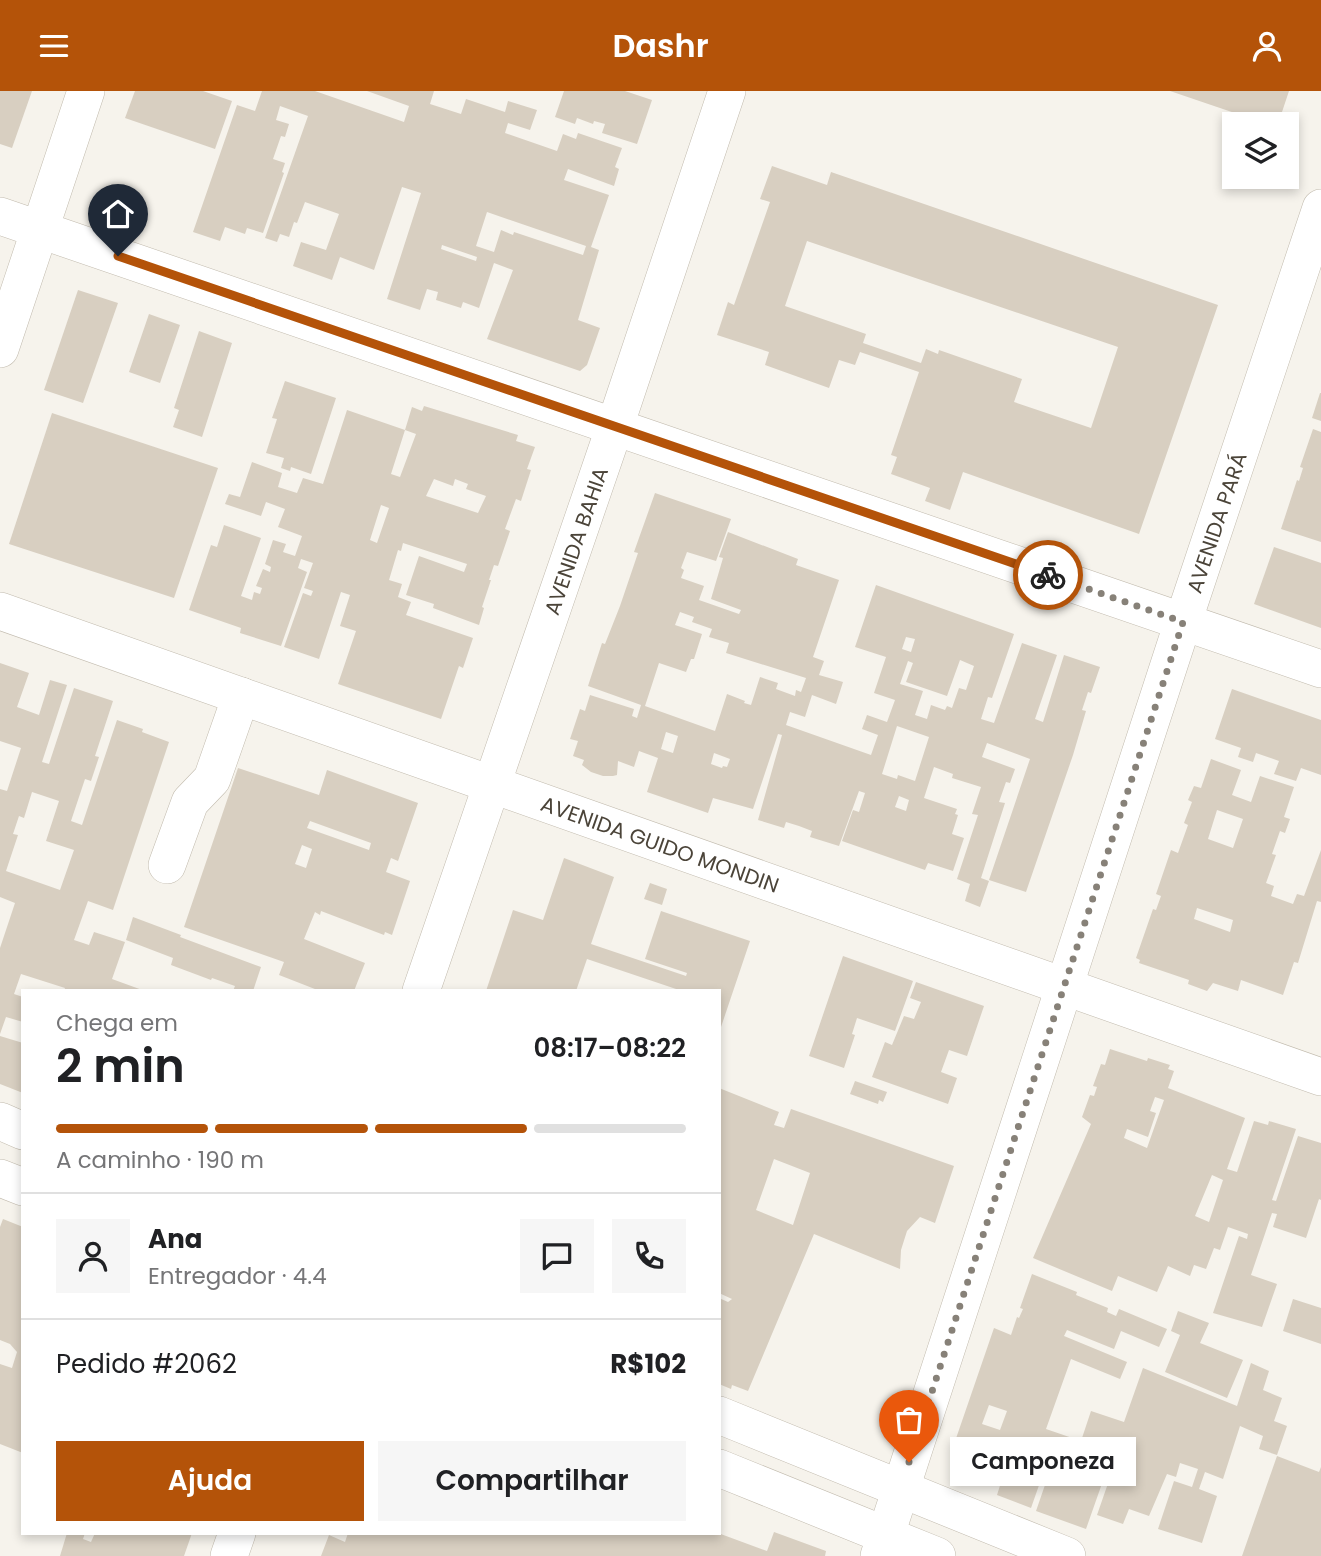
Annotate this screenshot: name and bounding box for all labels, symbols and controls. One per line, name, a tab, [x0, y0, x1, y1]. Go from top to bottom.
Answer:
text: Dashr	[612, 23, 709, 68]
icon: menu	[35, 27, 73, 65]
icon: person	[1248, 27, 1286, 65]
map controls	[1222, 112, 1299, 189]
button: layers	[1222, 112, 1299, 189]
pin	[88, 184, 148, 256]
icon: home	[99, 195, 137, 233]
street label: AVENIDA PARÁ	[1179, 448, 1253, 597]
street label: AVENIDA BAHIA	[537, 463, 614, 619]
courier	[1013, 540, 1083, 610]
icon: bike	[1029, 556, 1067, 594]
street label: AVENIDA GUIDO MONDIN	[537, 789, 783, 899]
text: Chega em	[56, 1007, 178, 1039]
text: 08:17–08:22	[534, 1030, 686, 1066]
text: 2 min	[56, 1034, 185, 1098]
text: A caminho · 190 m	[56, 1144, 264, 1176]
button: person	[56, 1219, 130, 1293]
button: chat	[520, 1219, 594, 1293]
button: phone	[612, 1219, 686, 1293]
text: Ana	[148, 1221, 202, 1257]
text: Entregador · 4.4	[148, 1260, 327, 1292]
text: Pedido #2062	[56, 1346, 237, 1382]
text: R$102	[610, 1346, 686, 1382]
pin	[879, 1390, 939, 1462]
icon: bag	[890, 1401, 928, 1439]
callout: Camponeza	[951, 1437, 1136, 1487]
button: Ajuda	[56, 1441, 364, 1521]
button: Compartilhar	[378, 1441, 686, 1521]
text: Camponeza	[971, 1445, 1115, 1477]

